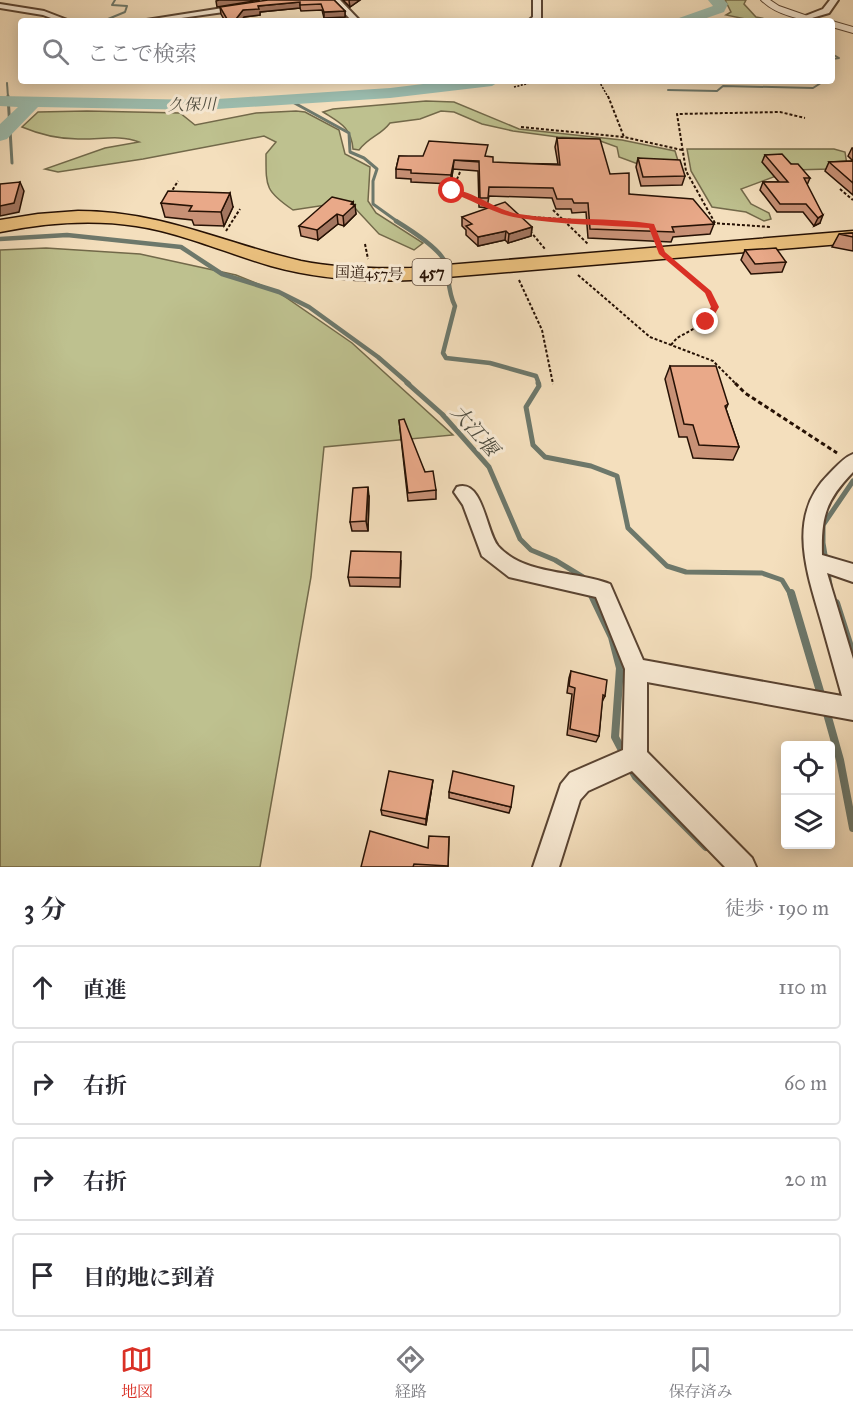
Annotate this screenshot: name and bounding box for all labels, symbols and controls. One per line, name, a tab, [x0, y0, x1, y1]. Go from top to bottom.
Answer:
search box	[18, 18, 835, 84]
icon: search	[39, 35, 72, 68]
text: ここで検索	[87, 40, 197, 67]
water label: 久保川	[168, 95, 218, 114]
route start	[438, 177, 464, 203]
road number: 457	[412, 259, 452, 285]
street label: 国道457号	[335, 263, 403, 283]
route end	[692, 308, 718, 334]
water label: 大江堰	[446, 399, 506, 463]
map controls	[781, 741, 835, 849]
button: locate	[781, 741, 835, 795]
button: layers	[781, 795, 835, 849]
text: 3 分	[24, 893, 66, 925]
text: 徒歩 · 190 m	[725, 896, 829, 920]
icon: ahead	[26, 971, 59, 1004]
text: 110 m	[779, 975, 827, 999]
text: 直進	[83, 976, 127, 1003]
icon: right	[26, 1067, 59, 1100]
text: 60 m	[784, 1071, 827, 1095]
text: 右折	[83, 1072, 127, 1099]
icon: right	[26, 1163, 59, 1196]
text: 20 m	[784, 1167, 827, 1191]
text: 右折	[83, 1168, 127, 1195]
icon: arrive	[26, 1259, 59, 1292]
text: 目的地に到着	[83, 1264, 215, 1291]
tab: 地図	[120, 1343, 153, 1402]
tab: 経路	[394, 1343, 427, 1402]
tab: 保存済み	[668, 1343, 732, 1402]

